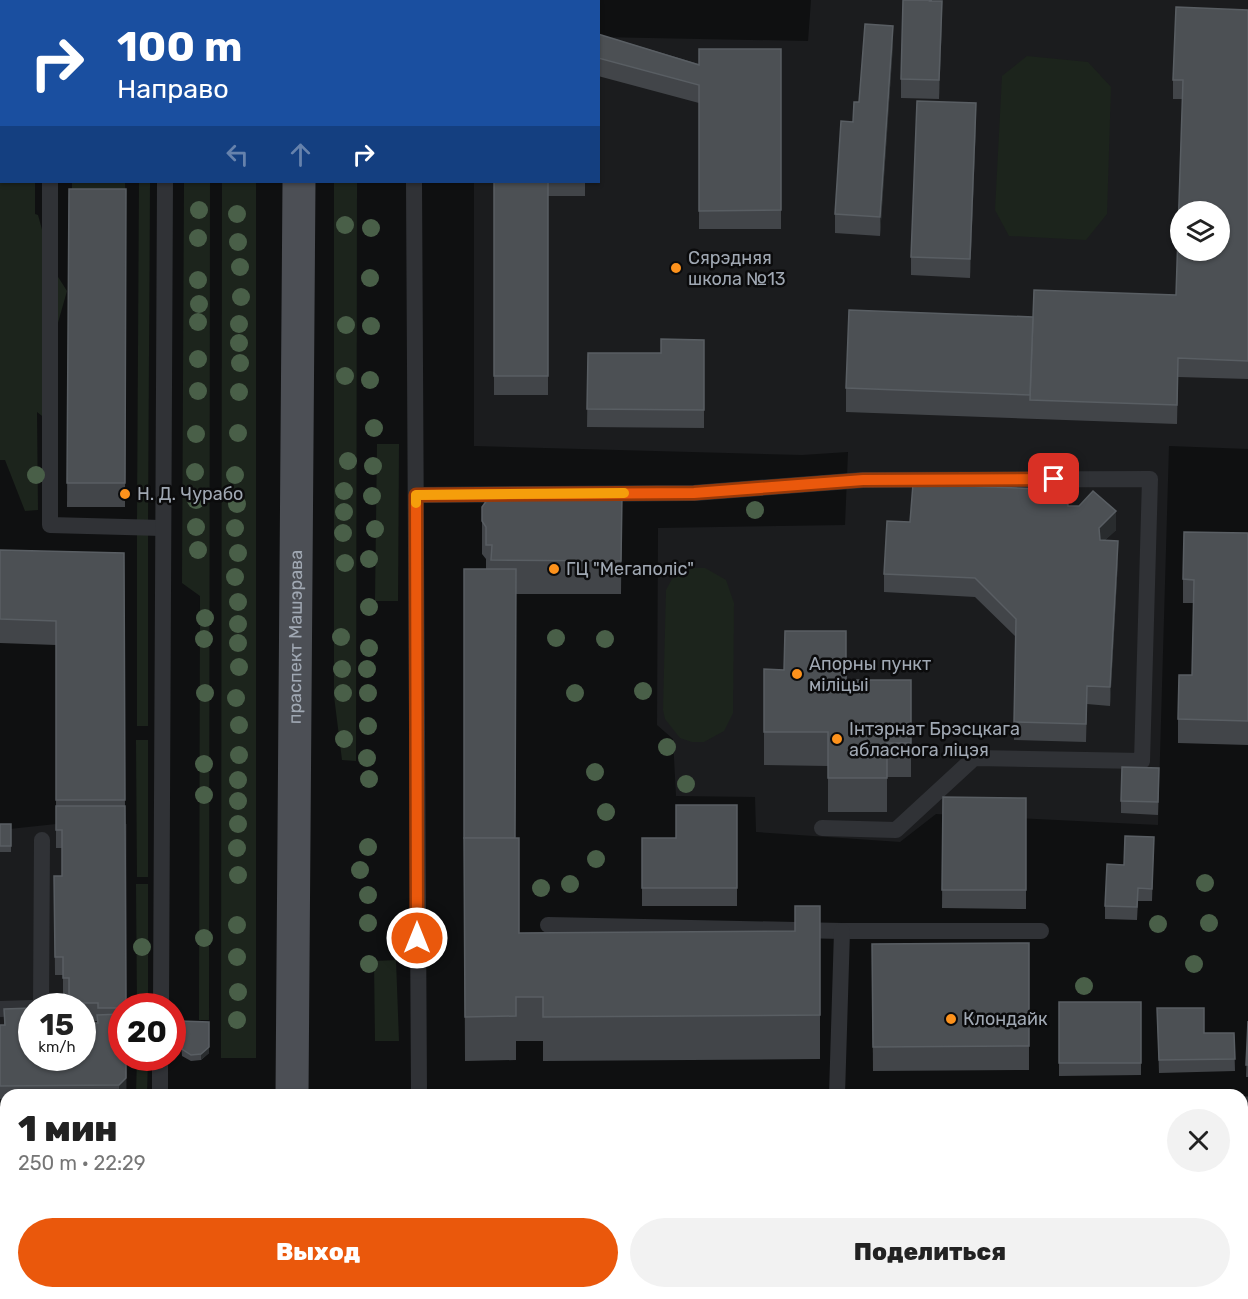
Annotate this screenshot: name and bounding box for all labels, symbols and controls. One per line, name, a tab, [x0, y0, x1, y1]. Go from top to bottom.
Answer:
text: 100 m	[117, 22, 242, 72]
icon: right	[18, 24, 96, 102]
text: Направо	[117, 73, 229, 105]
icon: left	[221, 138, 254, 171]
icon: ahead	[284, 138, 317, 171]
icon: right	[347, 138, 380, 171]
map controls	[1170, 201, 1230, 261]
button: layers	[1170, 201, 1230, 261]
place label: Сярэдняя школа №13	[688, 247, 786, 290]
marker: Сярэдняя школа №13	[669, 261, 683, 275]
pin	[1028, 453, 1079, 504]
icon: arrive	[1037, 462, 1070, 495]
place label: Н. Д. Чурабо	[137, 483, 243, 505]
marker: Н. Д. Чурабо	[118, 487, 132, 501]
street label: праспект Машэрава	[284, 550, 307, 724]
place label: ГЦ "Мегаполіс"	[566, 558, 694, 580]
marker: ГЦ "Мегаполіс"	[547, 562, 561, 576]
place label: Апорны пункт міліцыі	[809, 653, 931, 696]
marker: Апорны пункт міліцыі	[790, 667, 804, 681]
place label: Інтэрнат Брэсцкага абласнога ліцэя	[849, 718, 1020, 761]
marker: Інтэрнат Брэсцкага абласнога ліцэя	[830, 732, 844, 746]
position arrow	[385, 906, 449, 970]
speed limit sign: 20	[108, 993, 186, 1071]
text: 15	[40, 1007, 74, 1043]
place label: Клондайк	[963, 1008, 1048, 1030]
marker: Клондайк	[944, 1012, 958, 1026]
text: km/h	[38, 1038, 76, 1056]
text: 1 мин	[18, 1107, 118, 1150]
button: close	[1167, 1109, 1230, 1172]
text: 250 m · 22:29	[18, 1151, 146, 1175]
button: Выход	[18, 1218, 618, 1287]
button: Поделиться	[630, 1218, 1230, 1287]

